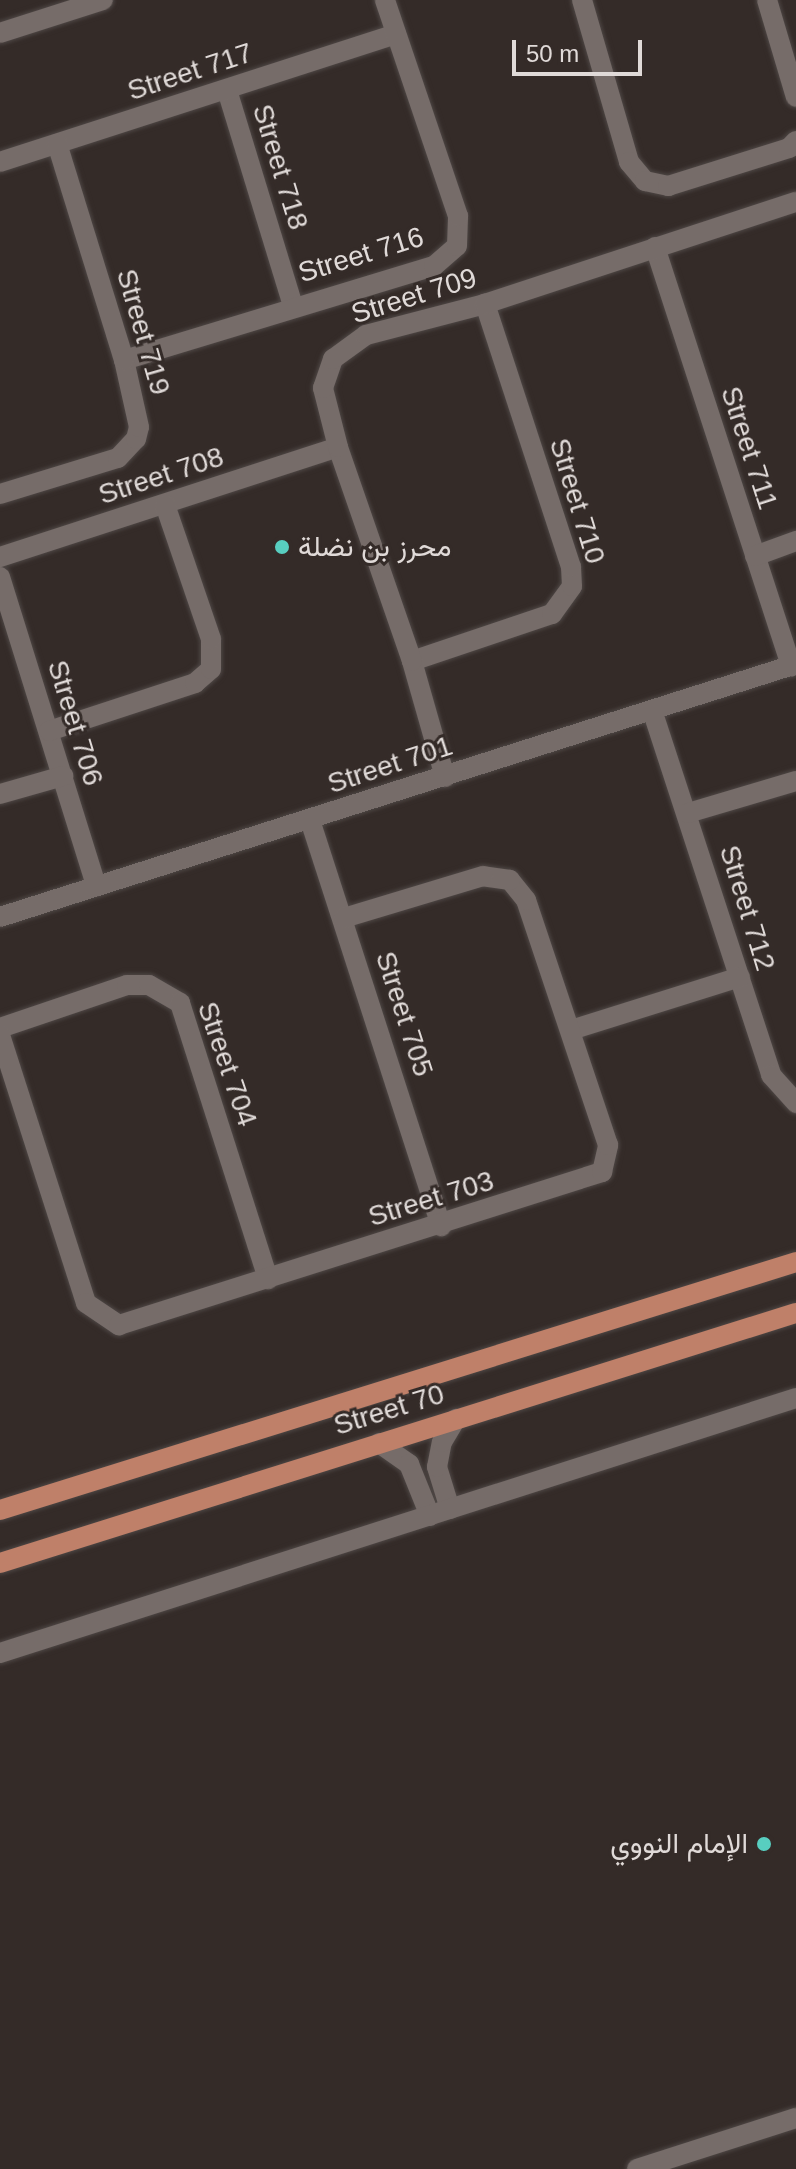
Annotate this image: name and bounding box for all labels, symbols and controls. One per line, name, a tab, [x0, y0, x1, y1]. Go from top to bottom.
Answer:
scale bar	[516, 24, 646, 74]
street label: Street 717	[123, 36, 257, 108]
text: 50 m	[526, 40, 579, 67]
street label: Street 718	[245, 100, 315, 234]
street label: Street 716	[294, 220, 428, 290]
street label: Street 709	[347, 261, 481, 331]
street label: Street 719	[109, 265, 177, 399]
street label: Street 711	[713, 382, 785, 514]
street label: Street 710	[542, 434, 612, 568]
street label: Street 708	[94, 440, 228, 512]
place label: محرز بن نضلة	[298, 530, 451, 564]
marker: محرز بن نضلة	[273, 538, 291, 556]
street label: Street 706	[40, 656, 110, 790]
street label: Street 701	[323, 729, 457, 801]
street label: Street 712	[712, 841, 782, 975]
street label: Street 705	[368, 947, 440, 1081]
street label: Street 704	[190, 997, 264, 1131]
street label: Street 703	[364, 1164, 498, 1234]
street label: Street 70	[330, 1377, 448, 1443]
place label: الإمام النووي	[610, 1827, 748, 1861]
marker: الإمام النووي	[755, 1835, 773, 1853]

